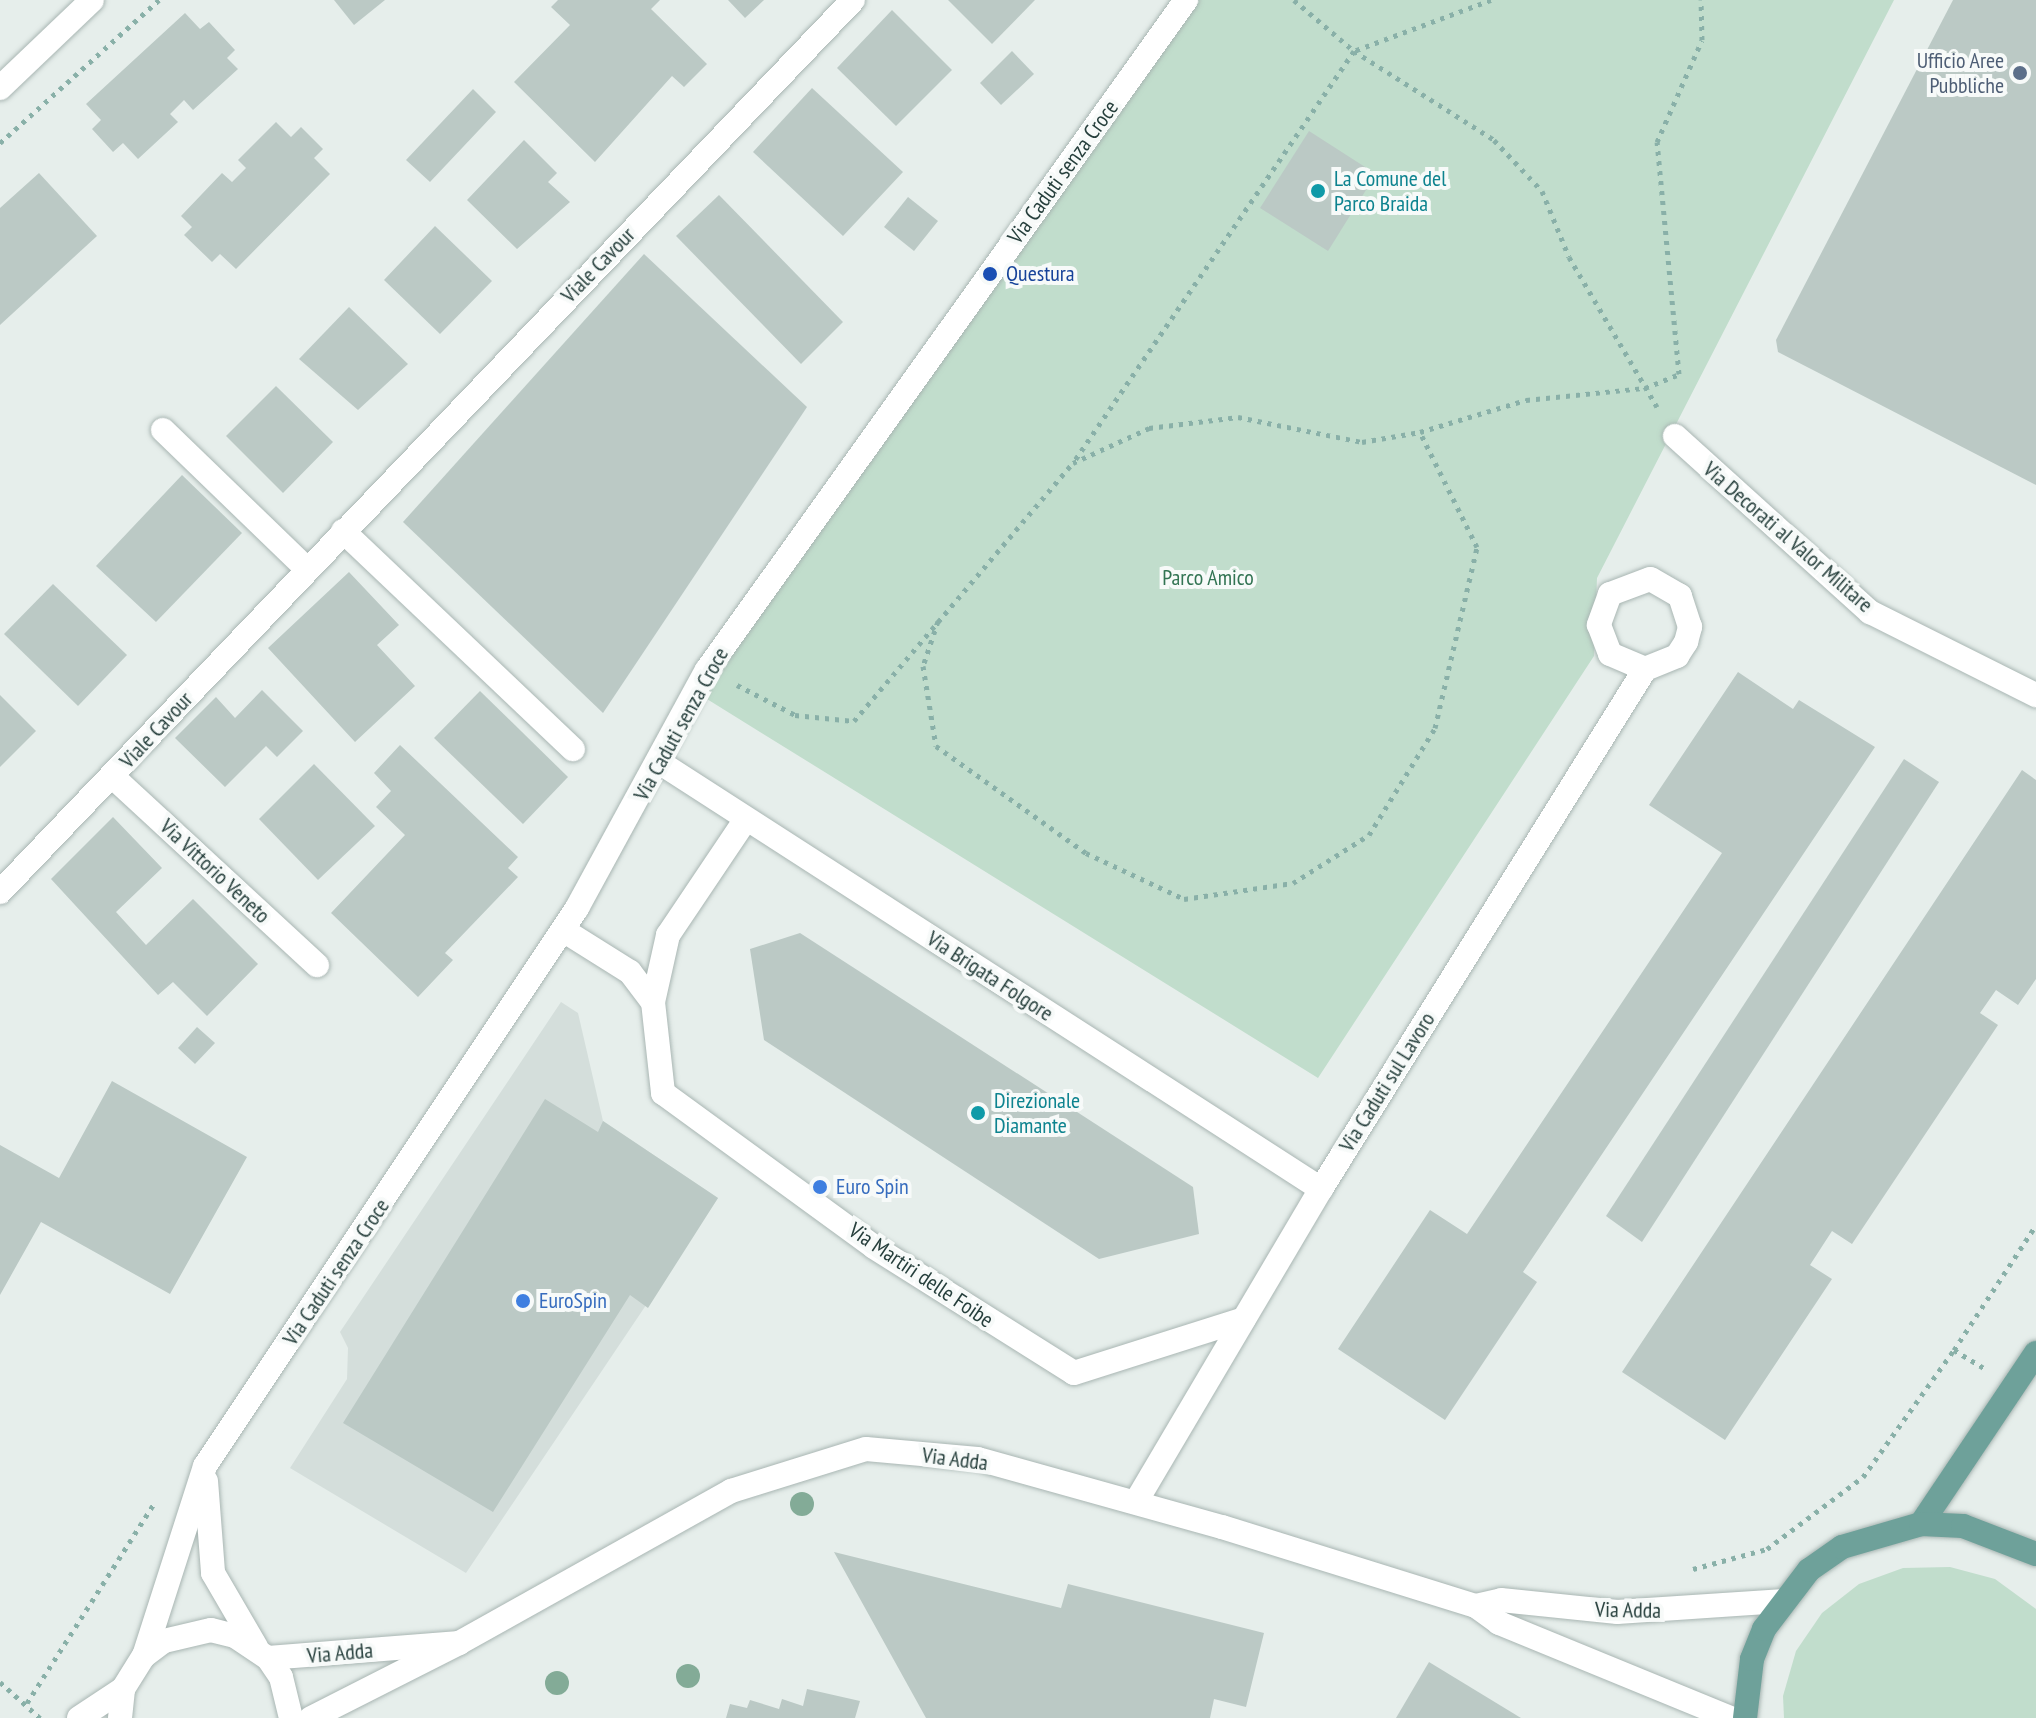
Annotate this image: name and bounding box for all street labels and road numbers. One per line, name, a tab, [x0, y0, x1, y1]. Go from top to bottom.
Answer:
street label: Via Caduti senza Croce	[1002, 95, 1124, 249]
street label: Viale Cavour	[556, 222, 640, 308]
street label: Via Decorati al Valor Militare	[1698, 456, 1878, 618]
street label: Via Caduti senza Croce	[628, 643, 734, 805]
street label: Viale Cavour	[114, 686, 198, 774]
street label: Via Vittorio Veneto	[154, 813, 276, 929]
street label: Via Brigata Folgore	[922, 925, 1058, 1027]
street label: Via Caduti sul Lavoro	[1334, 1007, 1440, 1157]
street label: Via Caduti senza Croce	[277, 1194, 395, 1350]
street label: Via Martiri delle Foibe	[844, 1217, 998, 1333]
street label: Via Adda	[920, 1442, 990, 1476]
street label: Via Adda	[1594, 1596, 1662, 1624]
street label: Via Adda	[306, 1637, 374, 1669]

